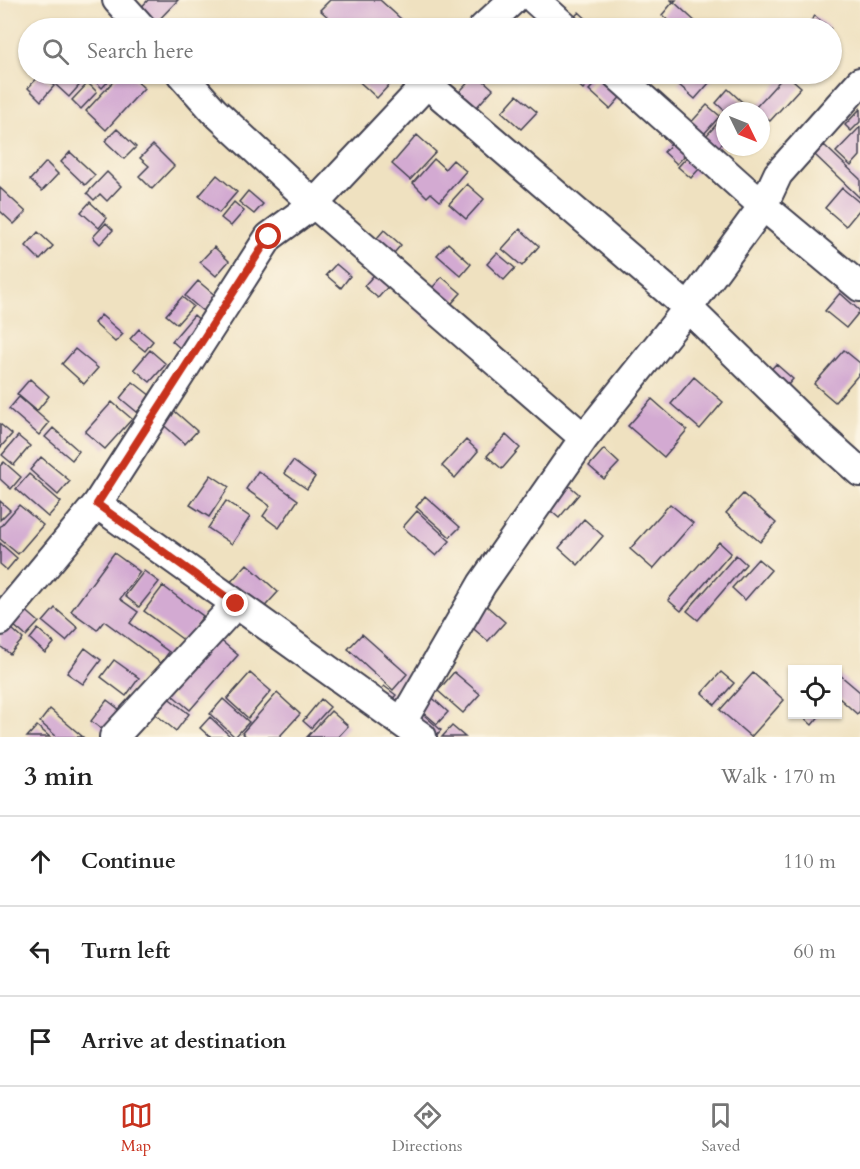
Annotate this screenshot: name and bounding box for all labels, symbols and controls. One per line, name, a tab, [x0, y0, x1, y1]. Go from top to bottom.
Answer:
search box	[18, 18, 842, 84]
icon: search	[39, 35, 72, 68]
text: Search here	[87, 36, 194, 66]
north arrow	[716, 102, 770, 156]
route start	[255, 223, 281, 249]
route end	[222, 590, 248, 616]
map controls	[788, 665, 842, 719]
button: locate	[788, 665, 842, 719]
text: 3 min	[24, 759, 93, 794]
text: Walk · 170 m	[721, 763, 836, 790]
icon: ahead	[24, 845, 57, 878]
text: Continue	[81, 846, 176, 876]
text: 110 m	[783, 848, 836, 875]
icon: left	[24, 935, 57, 968]
text: Turn left	[81, 936, 170, 966]
text: 60 m	[793, 938, 836, 965]
icon: arrive	[24, 1025, 57, 1058]
text: Arrive at destination	[81, 1026, 286, 1056]
tab: Map	[120, 1099, 153, 1157]
tab: Directions	[392, 1099, 462, 1157]
tab: Saved	[702, 1099, 740, 1157]

